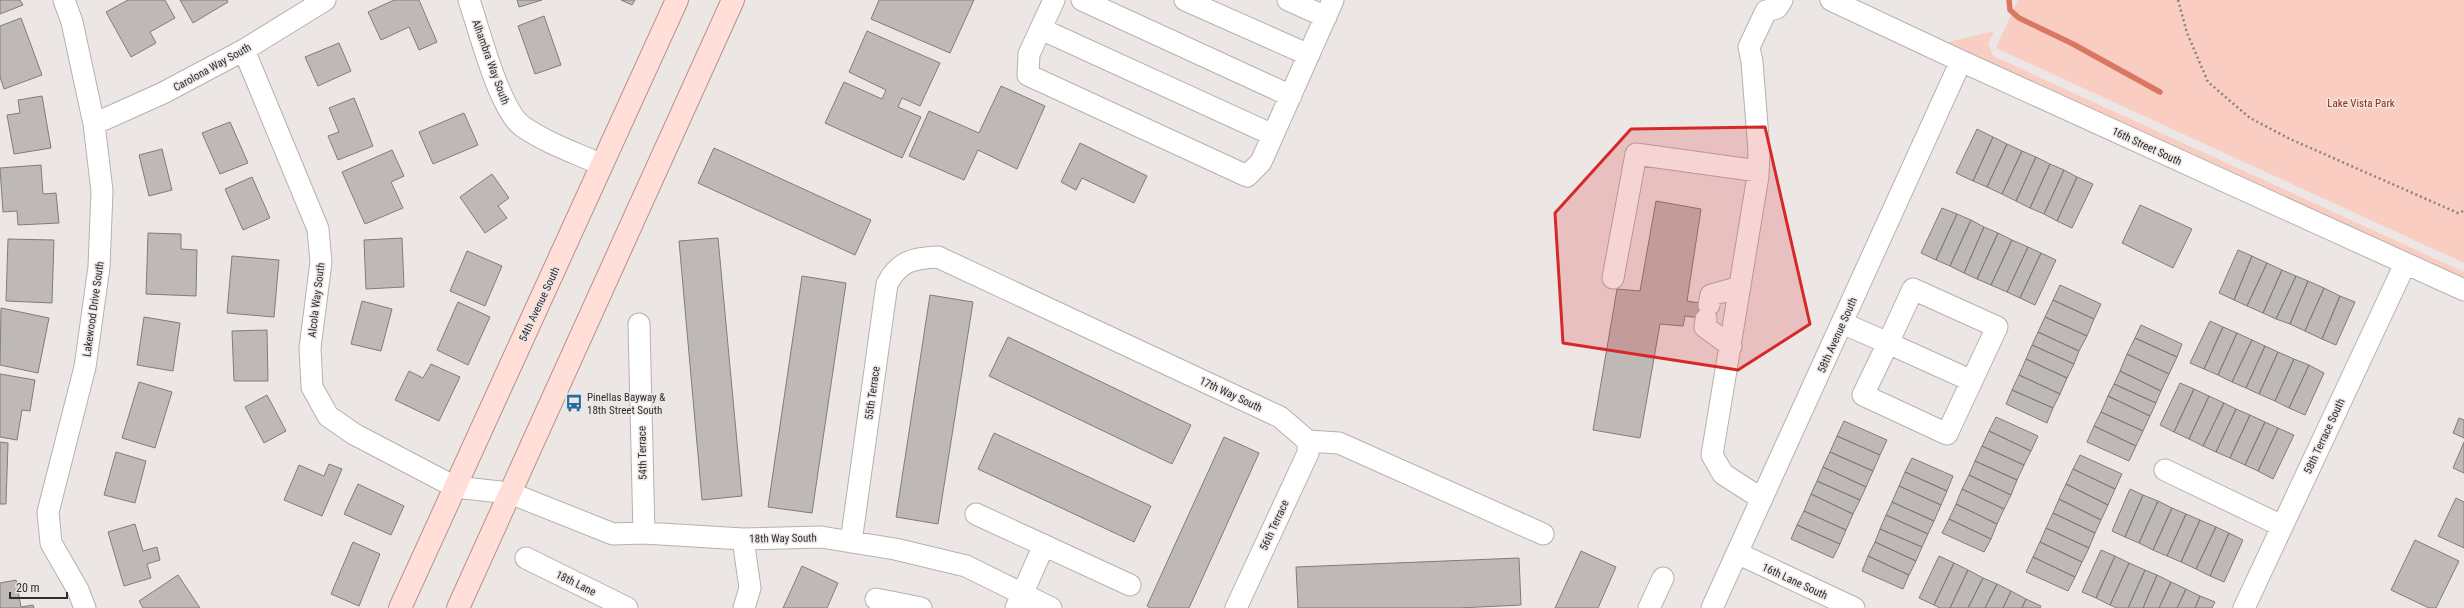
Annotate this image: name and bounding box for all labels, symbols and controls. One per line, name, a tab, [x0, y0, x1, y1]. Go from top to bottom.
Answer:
street label: Alhambra Way South	[469, 18, 512, 107]
street label: Carolona Way South	[171, 41, 253, 94]
park label: Lake Vista Park	[2327, 97, 2395, 110]
street label: 16th Street South	[2110, 125, 2184, 168]
street label: Lakewood Drive South	[80, 261, 107, 358]
street label: Alcola Way South	[305, 262, 328, 338]
street label: 54th Avenue South	[516, 265, 563, 344]
street label: 58th Avenue South	[1815, 295, 1860, 375]
street label: 55th Terrace	[862, 365, 883, 421]
street label: 17th Way South	[1197, 374, 1264, 415]
place label: Pinellas Bayway & 18th Street South	[587, 391, 665, 417]
bus stop icon: Pinellas Bayway & 18th Street South	[564, 393, 584, 413]
street label: 58th Terrace South	[2301, 396, 2348, 476]
street label: 54th Terrace	[636, 426, 649, 480]
street label: 56th Terrace	[1257, 498, 1292, 552]
street label: 18th Way South	[749, 531, 817, 546]
street label: 16th Lane South	[1760, 561, 1830, 602]
street label: 18th Lane	[554, 568, 598, 599]
scale bar	[10, 574, 67, 600]
text: 20 m	[16, 581, 40, 595]

